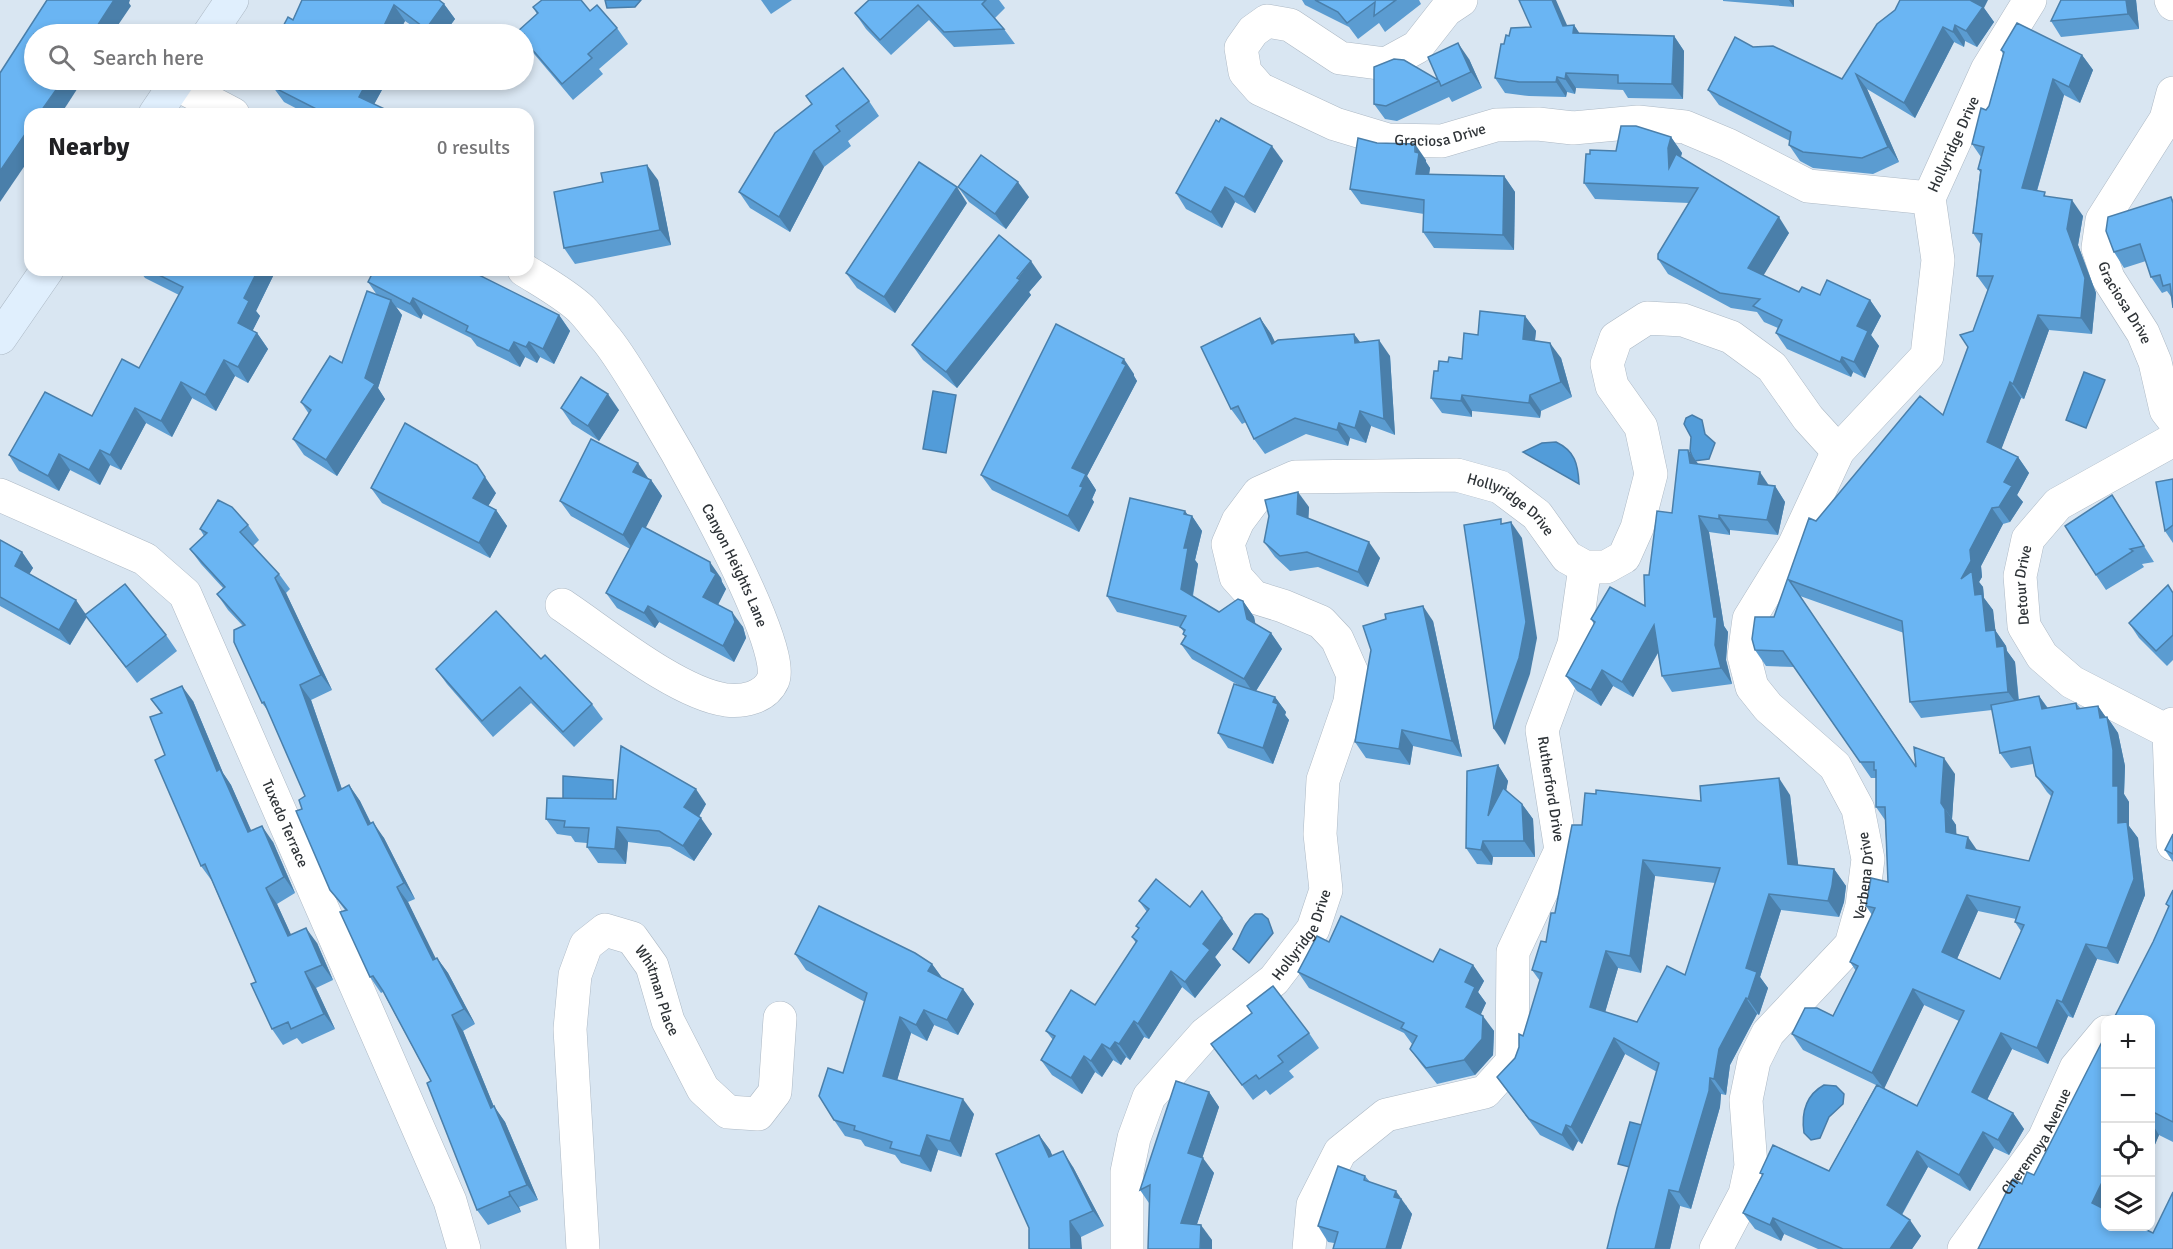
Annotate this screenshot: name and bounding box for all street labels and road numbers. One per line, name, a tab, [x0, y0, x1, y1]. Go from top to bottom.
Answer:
street label: Hollyridge Drive	[1924, 93, 1983, 195]
street label: Graciosa Drive	[1394, 120, 1488, 150]
street label: Graciosa Drive	[2094, 259, 2155, 346]
street label: Hollyridge Drive	[1465, 469, 1558, 539]
street label: Canyon Heights Lane	[698, 500, 771, 630]
street label: Detour Drive	[2011, 543, 2035, 626]
street label: Rutherford Drive	[1534, 735, 1568, 843]
street label: Tuxedo Terrace	[258, 777, 312, 870]
street label: Verbena Drive	[1850, 830, 1877, 922]
street label: Hollyridge Drive	[1268, 887, 1335, 984]
street label: Whitman Place	[631, 942, 683, 1039]
street label: Cheremoya Avenue	[1997, 1085, 2075, 1198]

